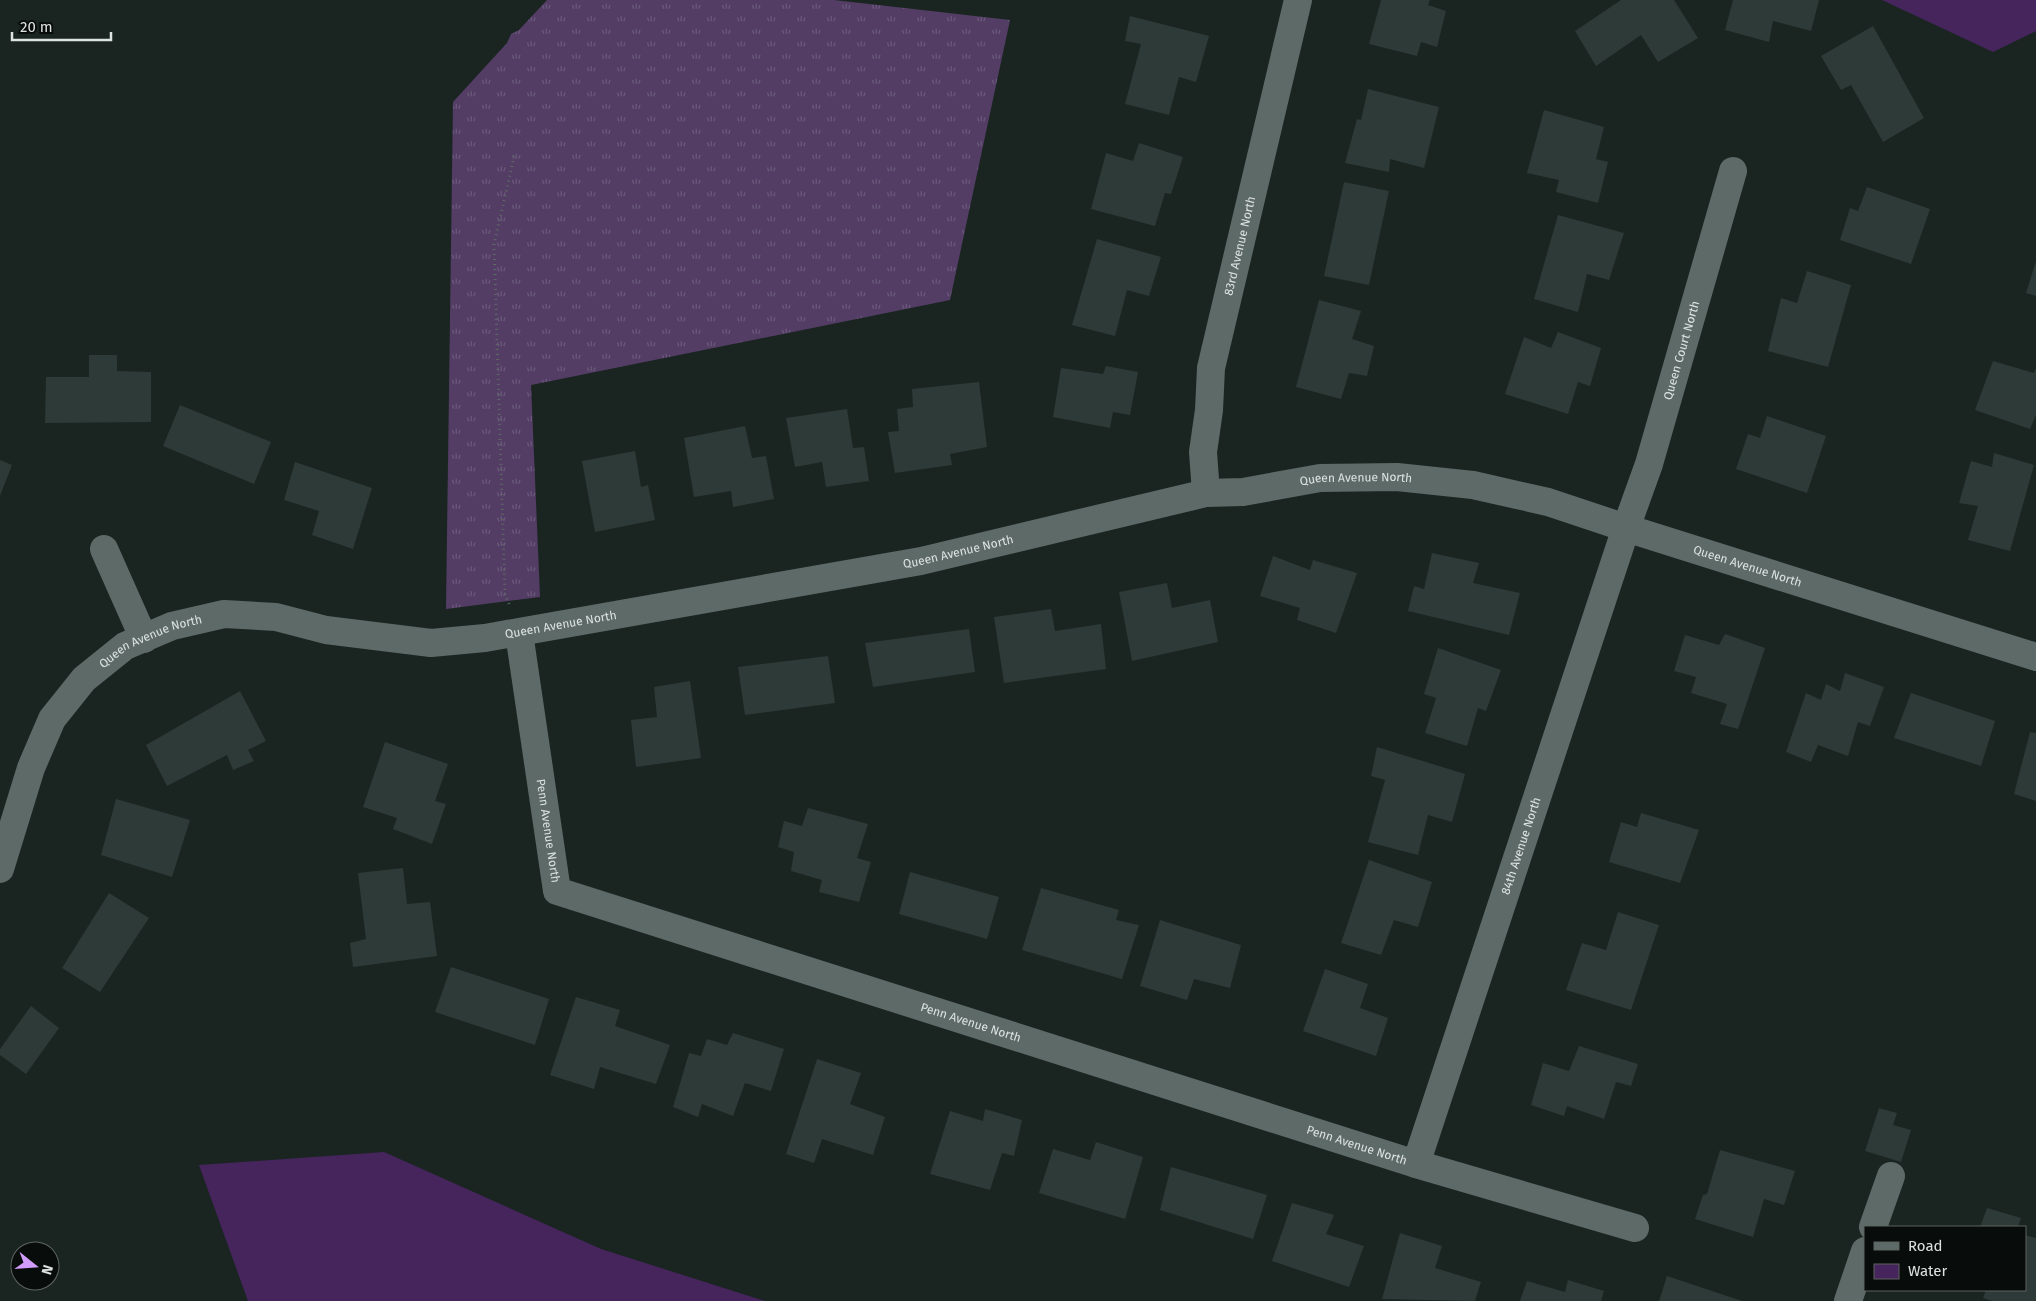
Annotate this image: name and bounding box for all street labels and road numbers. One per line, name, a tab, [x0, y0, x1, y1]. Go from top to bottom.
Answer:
street label: 83rd Avenue North	[1221, 195, 1258, 297]
street label: Queen Court North	[1661, 299, 1702, 402]
street label: Queen Avenue North	[1299, 470, 1413, 489]
street label: Queen Avenue North	[902, 532, 1015, 571]
street label: Queen Avenue North	[1692, 543, 1803, 590]
street label: Queen Avenue North	[504, 608, 618, 641]
street label: Queen Avenue North	[96, 612, 203, 671]
street label: Penn Avenue North	[534, 778, 563, 884]
street label: 84th Avenue North	[1498, 795, 1544, 896]
street label: Penn Avenue North	[919, 1000, 1023, 1045]
street label: Penn Avenue North	[1305, 1123, 1409, 1168]

